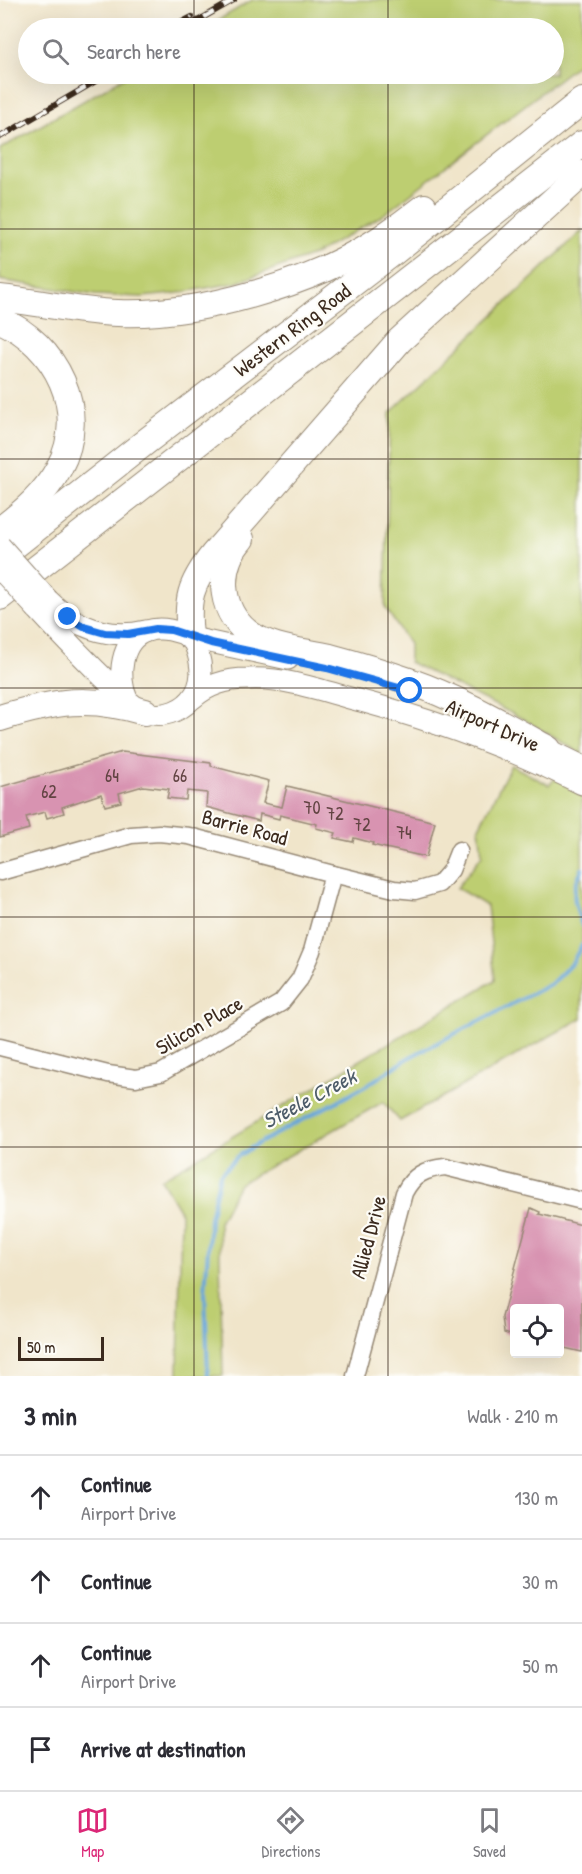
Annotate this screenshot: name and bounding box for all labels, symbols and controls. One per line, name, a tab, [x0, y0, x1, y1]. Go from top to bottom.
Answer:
search box	[18, 18, 564, 84]
icon: search	[39, 35, 72, 68]
text: Search here	[87, 36, 181, 66]
street label: Western Ring Road	[227, 276, 357, 384]
route end	[54, 603, 80, 629]
route start	[396, 677, 422, 703]
street label: Airport Drive	[441, 691, 545, 759]
house number: 64	[105, 763, 119, 788]
house number: 66	[173, 763, 187, 788]
house number: 62	[41, 779, 57, 804]
house number: 70	[304, 795, 320, 820]
house number: 72	[326, 801, 344, 826]
street label: Barrie Road	[199, 802, 291, 852]
house number: 72	[353, 812, 371, 837]
house number: 74	[396, 820, 412, 845]
street label: Silicon Place	[150, 988, 248, 1062]
water label: Steele Creek	[257, 1060, 363, 1135]
street label: Allied Drive	[343, 1192, 393, 1282]
map controls	[510, 1304, 564, 1358]
button: locate	[510, 1304, 564, 1358]
scale bar	[18, 1334, 104, 1362]
text: 50 m	[27, 1336, 56, 1358]
text: 3 min	[24, 1398, 77, 1433]
text: Walk · 210 m	[467, 1402, 558, 1429]
text: Continue	[81, 1469, 152, 1499]
icon: ahead	[24, 1481, 57, 1514]
text: 130 m	[515, 1484, 558, 1511]
text: Airport Drive	[81, 1499, 176, 1526]
icon: ahead	[24, 1565, 57, 1598]
text: Continue	[81, 1566, 152, 1596]
text: 30 m	[522, 1568, 558, 1595]
text: Continue	[81, 1637, 152, 1667]
icon: ahead	[24, 1649, 57, 1682]
text: 50 m	[522, 1652, 558, 1679]
text: Airport Drive	[81, 1667, 176, 1694]
icon: arrive	[24, 1733, 57, 1766]
text: Arrive at destination	[81, 1734, 246, 1764]
tab: Map	[76, 1804, 109, 1862]
tab: Directions	[262, 1804, 320, 1862]
tab: Saved	[473, 1804, 506, 1862]

